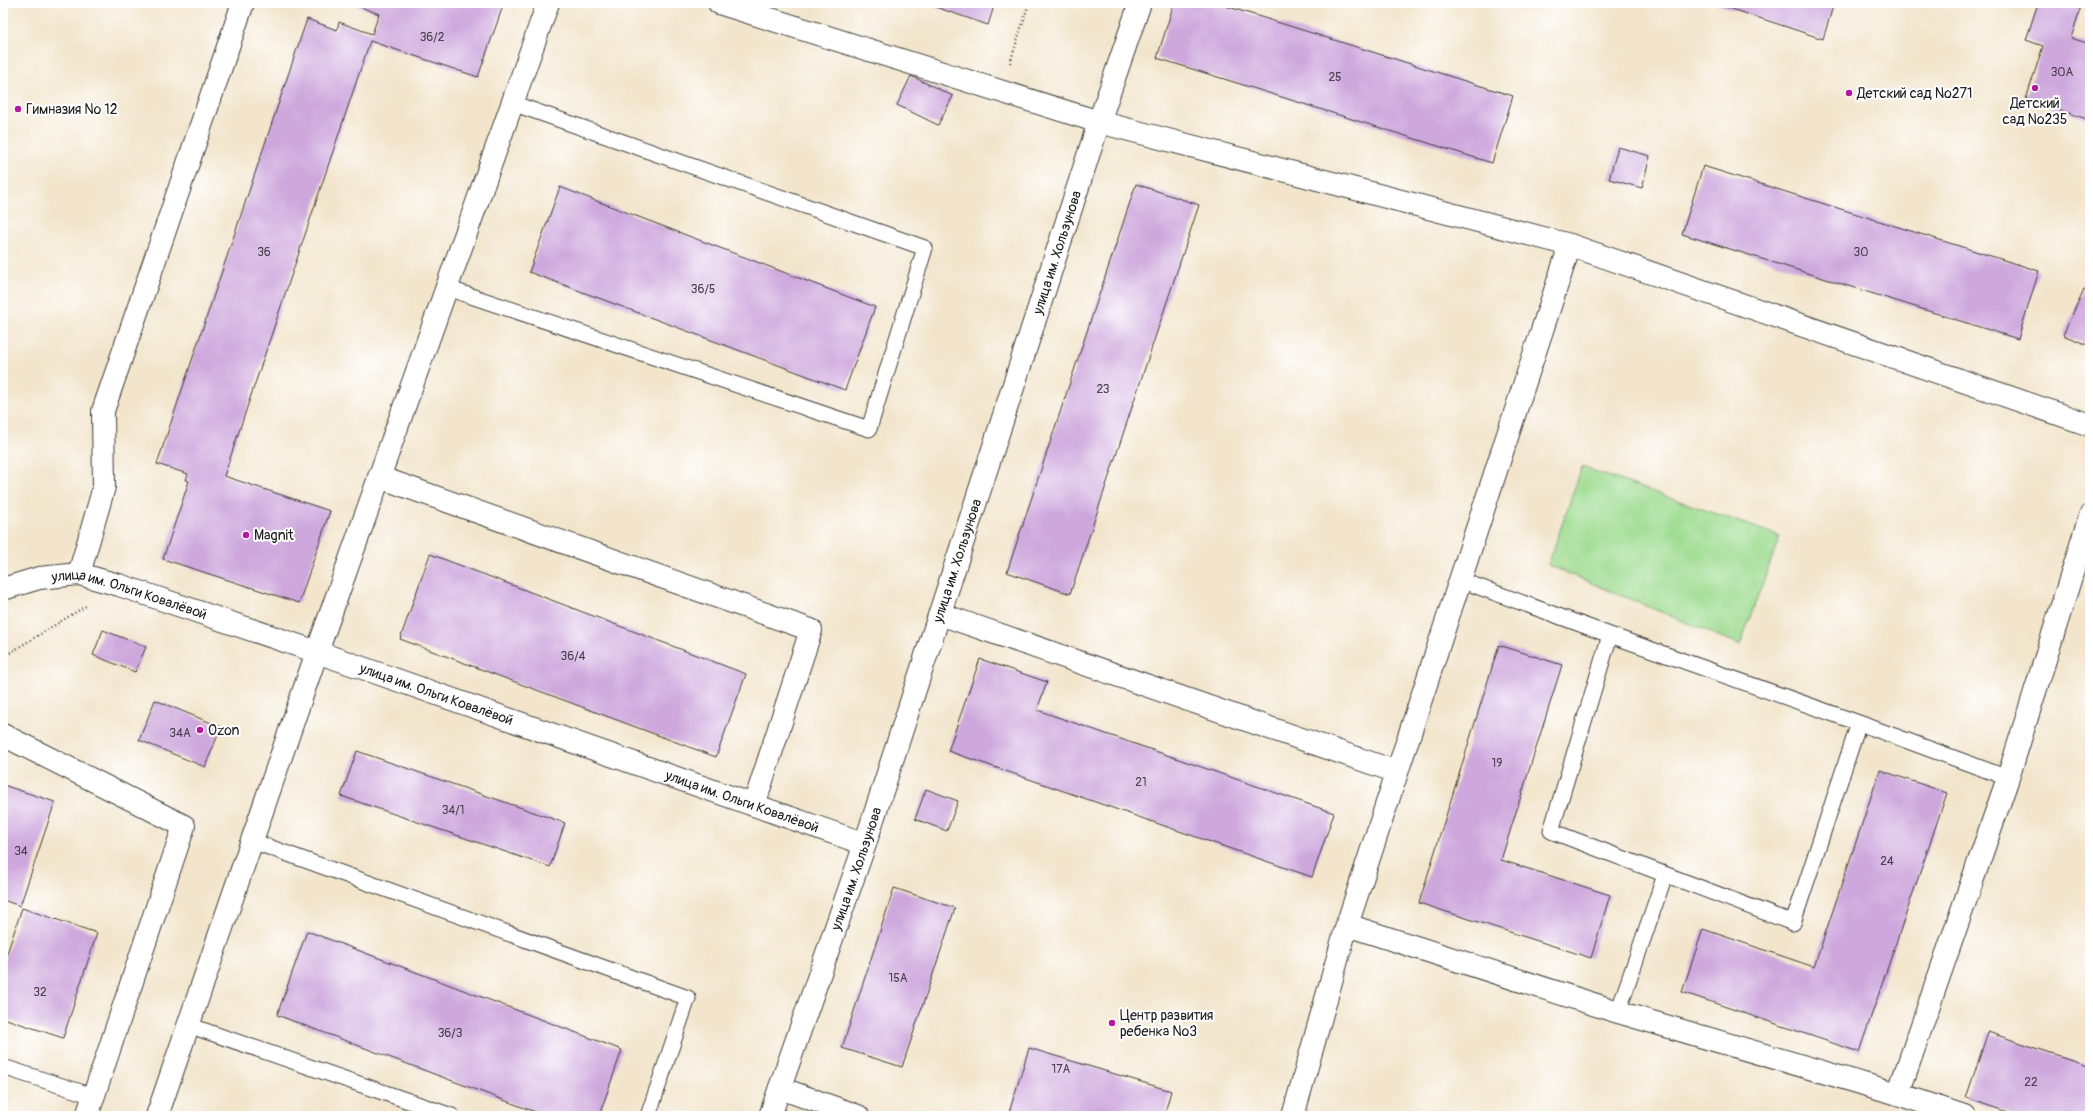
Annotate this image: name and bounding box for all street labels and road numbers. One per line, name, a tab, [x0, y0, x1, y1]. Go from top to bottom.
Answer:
street label: улица им. Хользунова	[1029, 189, 1085, 318]
street label: улица им. Хользунова	[929, 497, 985, 626]
street label: улица им. Ольги Ковалёвой	[50, 566, 209, 623]
street label: улица им. Ольги Ковалёвой	[356, 659, 515, 729]
street label: улица им. Ольги Ковалёвой	[662, 766, 821, 836]
street label: улица им. Хользунова	[827, 805, 885, 934]

